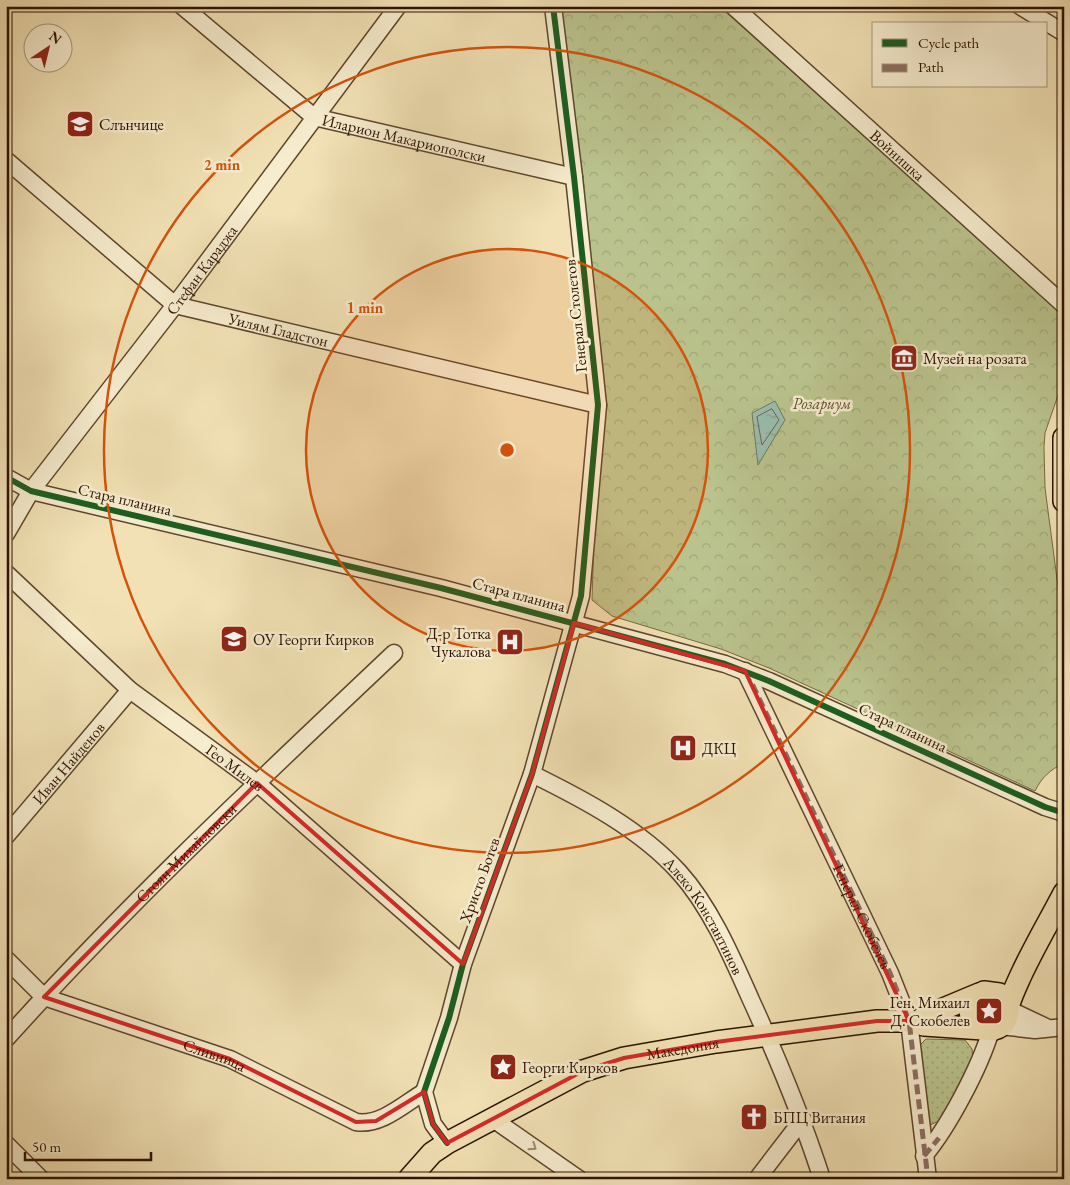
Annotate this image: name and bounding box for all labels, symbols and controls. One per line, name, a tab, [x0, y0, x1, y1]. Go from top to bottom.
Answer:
north arrow	[22, 22, 72, 72]
legend	[872, 22, 1048, 88]
text: N	[46, 27, 66, 48]
text: Cycle path	[918, 33, 980, 52]
text: Path	[918, 57, 944, 76]
school or university icon: Слънчице	[65, 109, 95, 139]
street label: Иларион Макариополски	[320, 109, 489, 168]
place label: Слънчице	[99, 114, 164, 135]
street label: Войнишка	[865, 125, 930, 186]
text: 2 min	[204, 155, 241, 174]
street label: Стефан Караджа	[161, 220, 242, 319]
street label: Генерал Столетов	[559, 258, 592, 374]
text: 1 min	[347, 298, 384, 317]
street label: Уилям Гладстон	[225, 308, 330, 352]
museum icon: Музей на розата	[889, 343, 919, 373]
place label: Музей на розата	[923, 348, 1028, 369]
park label: Розариум	[792, 393, 852, 414]
centre of rings	[498, 441, 516, 459]
street label: Стара планина	[76, 479, 174, 521]
street label: Стара планина	[470, 572, 568, 617]
place label: Д-р Тотка Чукалова	[427, 623, 492, 662]
school or university icon: ОУ Георги Кирков	[219, 624, 249, 654]
hospital icon: Д-р Тотка Чукалова	[495, 627, 525, 657]
place label: ОУ Георги Кирков	[253, 629, 374, 650]
street label: Стара планина	[855, 698, 951, 757]
street label: Иван Найденов	[28, 717, 110, 809]
hospital icon: ДКЦ	[668, 733, 698, 763]
place label: ДКЦ	[702, 738, 737, 759]
street label: Гео Милев	[201, 739, 269, 796]
street label: Стоян Михайловски	[131, 798, 241, 907]
street label: Христо Ботев	[454, 834, 505, 927]
street label: Алеко Константинов	[658, 852, 748, 978]
street label: Генерал Скобелев	[828, 860, 897, 973]
place label: Ген. Михаил Д. Скобелев	[890, 992, 970, 1031]
place icon: Ген. Михаил Д. Скобелев	[974, 996, 1004, 1026]
street label: Македония	[645, 1032, 720, 1065]
street label: Сливница	[180, 1034, 250, 1077]
place icon: Георги Кирков	[488, 1052, 518, 1082]
place label: Георги Кирков	[522, 1057, 618, 1078]
church icon: БПЦ Витания	[739, 1102, 769, 1132]
place label: БПЦ Витания	[773, 1107, 866, 1128]
scale bar	[25, 1130, 151, 1162]
text: 50 m	[32, 1137, 61, 1156]
one-way arrow	[527, 1141, 536, 1150]

